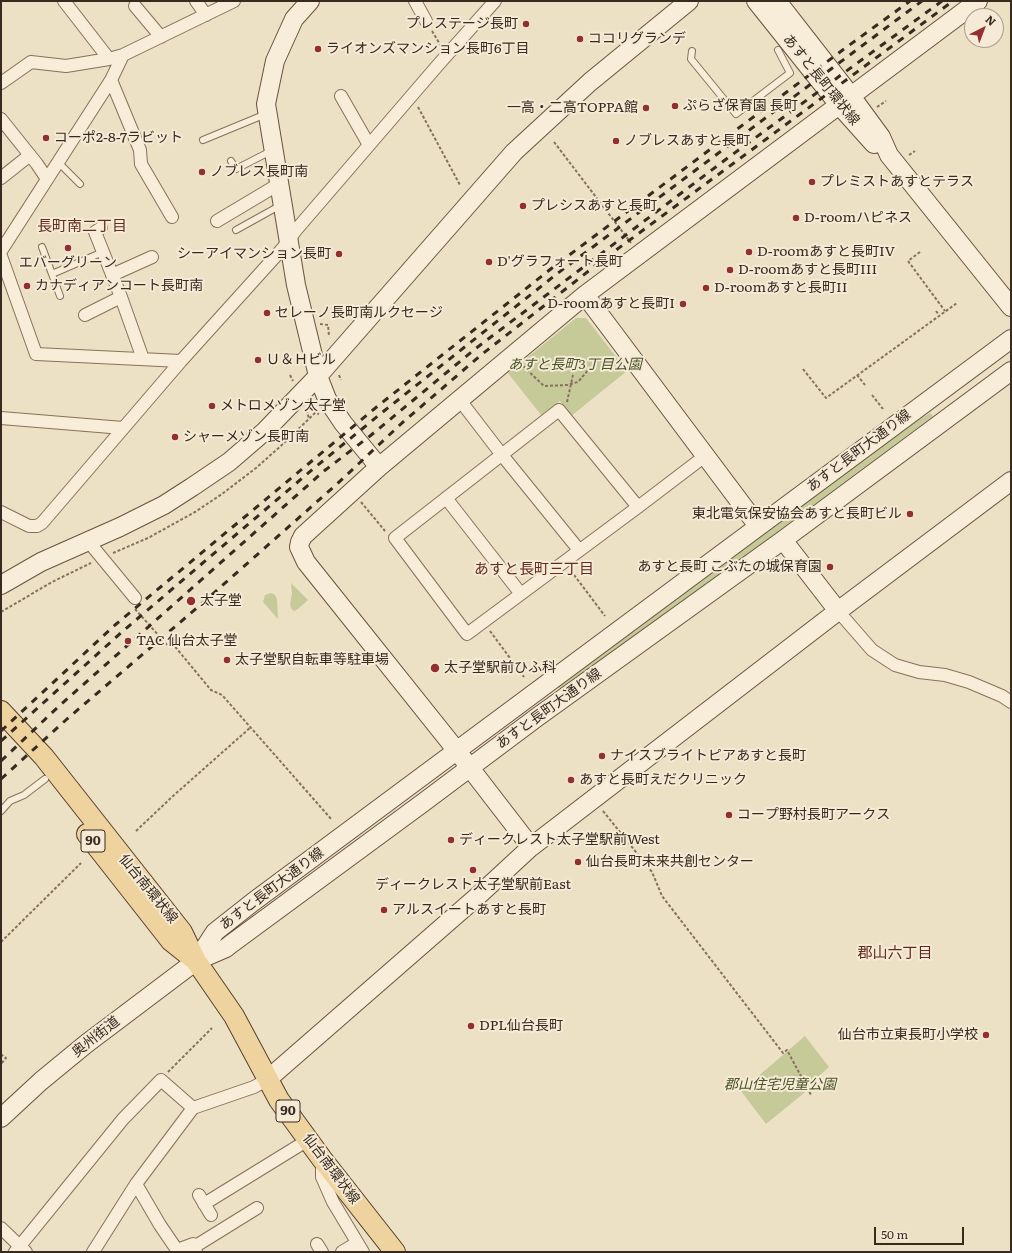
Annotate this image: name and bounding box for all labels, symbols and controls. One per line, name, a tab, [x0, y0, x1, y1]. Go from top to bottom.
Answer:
north arrow	[964, 8, 1004, 48]
text: N	[983, 11, 1000, 29]
place label: プレステージ長町	[406, 16, 518, 32]
marker: プレステージ長町	[521, 19, 531, 29]
place label: ココリグランデ	[588, 31, 686, 47]
street label: あすと長町環状線	[779, 31, 863, 129]
marker: ココリグランデ	[575, 34, 585, 44]
place label: ライオンズマンション長町6丁目	[326, 41, 530, 57]
marker: ライオンズマンション長町6丁目	[313, 44, 323, 54]
place label: ぷらざ保育園 長町	[683, 98, 798, 114]
place label: 一高・二高TOPPA館	[507, 100, 638, 116]
marker: ぷらざ保育園 長町	[670, 101, 680, 111]
marker: 一高・二高TOPPA館	[641, 103, 651, 113]
place label: コーポ2-8-7ラビット	[54, 130, 183, 146]
marker: コーポ2-8-7ラビット	[41, 133, 51, 143]
place label: ノブレスあすと長町	[624, 133, 750, 149]
marker: ノブレスあすと長町	[611, 136, 621, 146]
place label: ノブレス長町南	[210, 164, 308, 180]
marker: ノブレス長町南	[197, 167, 207, 177]
place label: プレミストあすとテラス	[820, 174, 974, 190]
marker: プレミストあすとテラス	[807, 177, 817, 187]
place label: プレシスあすと長町	[531, 198, 657, 214]
marker: プレシスあすと長町	[518, 201, 528, 211]
place label: D-roomハピネス	[804, 210, 912, 226]
marker: D-roomハピネス	[791, 213, 801, 223]
district label: 長町南二丁目	[37, 218, 127, 236]
marker: エバーグリーン	[63, 243, 73, 253]
place label: D-roomあすと長町IV	[757, 244, 895, 260]
place label: シーアイマンション長町	[177, 246, 331, 262]
marker: D-roomあすと長町IV	[744, 247, 754, 257]
marker: シーアイマンション長町	[334, 249, 344, 259]
place label: D'グラフォート長町	[497, 254, 623, 270]
place label: エバーグリーン	[19, 255, 117, 271]
marker: D'グラフォート長町	[484, 257, 494, 267]
place label: D-roomあすと長町III	[738, 262, 877, 278]
marker: D-roomあすと長町III	[725, 265, 735, 275]
place label: カナディアンコート長町南	[35, 278, 203, 294]
place label: D-roomあすと長町II	[714, 280, 847, 296]
marker: カナディアンコート長町南	[22, 281, 32, 291]
marker: D-roomあすと長町II	[701, 283, 711, 293]
place label: D-roomあすと長町I	[547, 296, 675, 312]
marker: D-roomあすと長町I	[678, 299, 688, 309]
place label: セレーノ長町南ルクセージ	[275, 305, 443, 321]
marker: セレーノ長町南ルクセージ	[262, 308, 272, 318]
place label: Ｕ＆Ｈビル	[266, 352, 336, 368]
marker: Ｕ＆Ｈビル	[253, 355, 263, 365]
park label: あすと長町3丁目公園	[508, 357, 642, 373]
place label: メトロメゾン太子堂	[220, 398, 346, 414]
marker: メトロメゾン太子堂	[207, 401, 217, 411]
street label: あすと長町大通り線	[804, 406, 914, 496]
place label: シャーメゾン長町南	[183, 429, 309, 445]
marker: シャーメゾン長町南	[170, 432, 180, 442]
place label: 東北電気保安協会あすと長町ビル	[692, 506, 902, 522]
marker: 東北電気保安協会あすと長町ビル	[905, 509, 915, 519]
place label: あすと長町 こぶたの城保育園	[637, 559, 822, 575]
district label: あすと長町三丁目	[474, 561, 594, 579]
marker: あすと長町 こぶたの城保育園	[825, 562, 835, 572]
place label: 太子堂	[200, 593, 242, 609]
marker: 太子堂	[185, 595, 197, 607]
place label: TAC 仙台太子堂	[136, 633, 238, 649]
marker: TAC 仙台太子堂	[123, 636, 133, 646]
place label: 太子堂駅自転車等駐車場	[235, 652, 389, 668]
marker: 太子堂駅自転車等駐車場	[222, 655, 232, 665]
place label: 太子堂駅前ひふ科	[444, 660, 556, 676]
marker: 太子堂駅前ひふ科	[429, 662, 441, 674]
street label: あすと長町大通り線	[493, 665, 605, 753]
place label: ナイスブライトピアあすと長町	[610, 748, 806, 764]
marker: ナイスブライトピアあすと長町	[597, 751, 607, 761]
place label: あすと長町えだクリニック	[579, 772, 747, 788]
marker: あすと長町えだクリニック	[566, 775, 576, 785]
place label: コープ野村長町アークス	[737, 807, 890, 823]
marker: コープ野村長町アークス	[724, 810, 734, 820]
road number: 90	[81, 830, 105, 852]
place label: ディークレスト太子堂駅前West	[459, 832, 660, 848]
marker: ディークレスト太子堂駅前West	[446, 835, 456, 845]
street label: あすと長町大通り線	[217, 844, 327, 934]
street label: 仙台南環状線	[115, 851, 181, 927]
place label: 仙台長町未来共創センター	[586, 854, 754, 870]
marker: 仙台長町未来共創センター	[573, 857, 583, 867]
marker: ディークレスト太子堂駅前East	[468, 865, 478, 875]
place label: ディークレスト太子堂駅前East	[375, 877, 571, 893]
place label: アルスイートあすと長町	[392, 902, 546, 918]
marker: アルスイートあすと長町	[379, 905, 389, 915]
district label: 郡山六丁目	[858, 945, 932, 963]
street label: 奥州街道	[69, 1013, 123, 1061]
place label: DPL仙台長町	[479, 1018, 563, 1034]
marker: DPL仙台長町	[466, 1021, 476, 1031]
place label: 仙台市立東長町小学校	[838, 1027, 978, 1043]
marker: 仙台市立東長町小学校	[981, 1030, 991, 1040]
park label: 郡山住宅児童公園	[724, 1077, 836, 1093]
road number: 90	[276, 1100, 300, 1122]
street label: 仙台南環状線	[299, 1130, 363, 1208]
scale bar	[876, 1219, 966, 1245]
text: 50 m	[881, 1225, 908, 1243]

